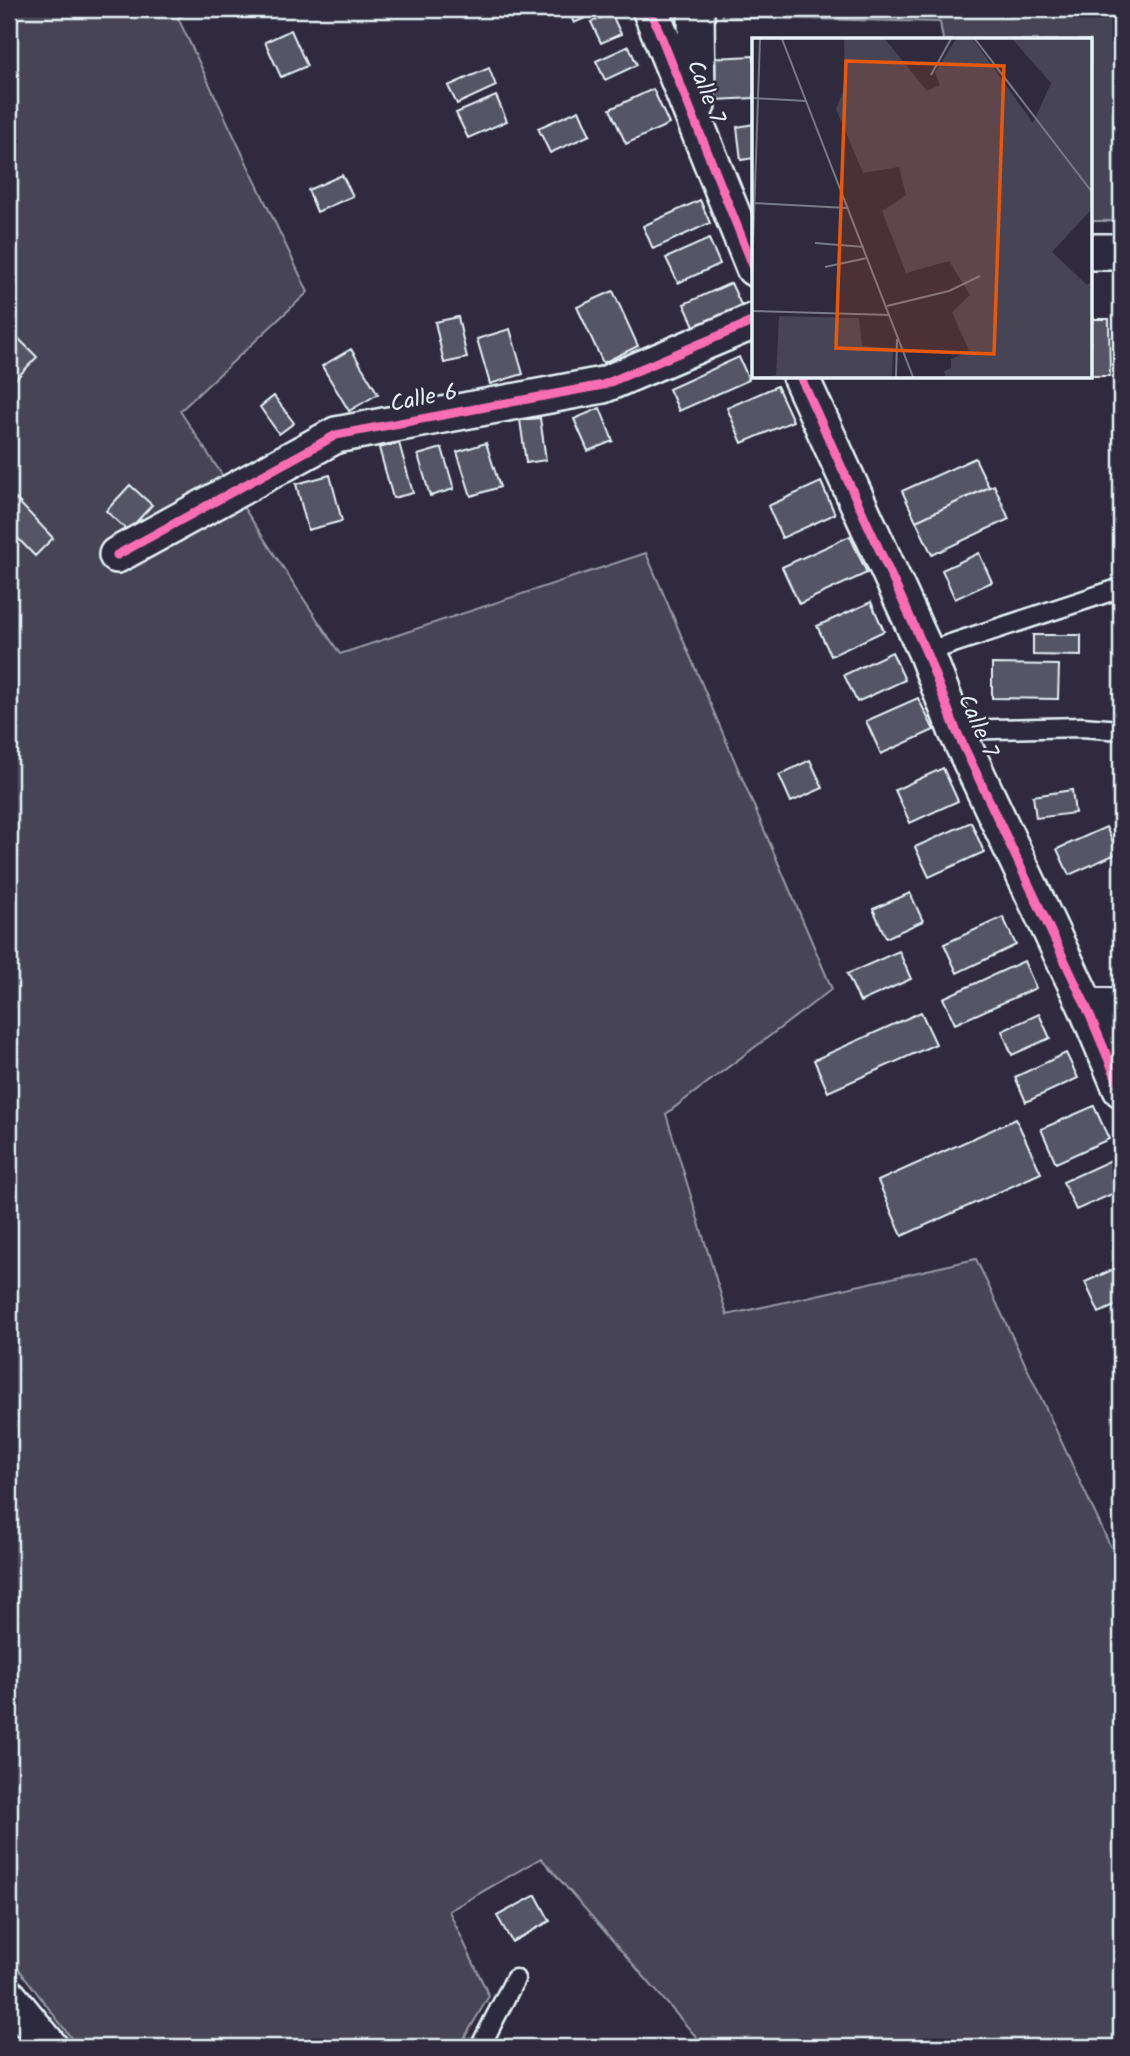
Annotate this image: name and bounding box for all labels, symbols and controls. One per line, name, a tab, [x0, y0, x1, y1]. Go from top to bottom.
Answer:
inset map	[752, 38, 1092, 378]
street label: Calle 7	[676, 55, 735, 131]
street label: Calle 6	[387, 375, 461, 423]
street label: Calle 7	[947, 689, 1007, 765]

